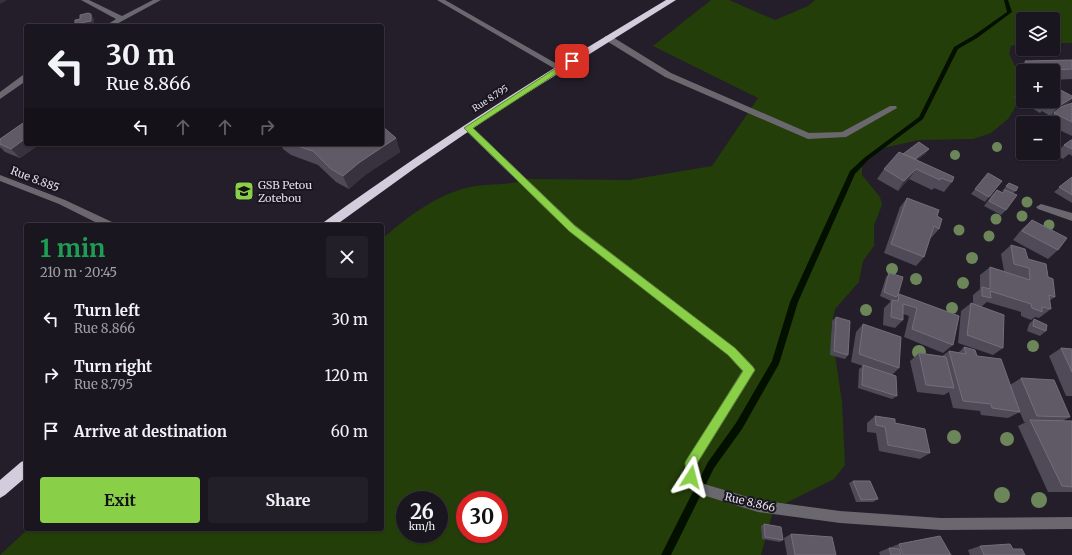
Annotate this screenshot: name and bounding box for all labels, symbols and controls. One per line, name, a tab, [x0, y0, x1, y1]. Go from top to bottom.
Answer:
map controls	[1016, 12, 1060, 160]
button: layers	[1016, 12, 1060, 56]
text: 30 m	[106, 37, 175, 73]
icon: left	[40, 40, 92, 92]
pin	[555, 44, 589, 78]
icon: arrive	[561, 50, 583, 72]
button: +	[1016, 64, 1060, 108]
text: Rue 8.866	[106, 72, 191, 95]
street label: Rue 8.795	[470, 82, 510, 114]
icon: left	[130, 116, 152, 138]
icon: ahead	[172, 116, 194, 138]
icon: ahead	[214, 116, 236, 138]
icon: right	[256, 116, 278, 138]
button: −	[1016, 116, 1060, 160]
street label: Rue 8.885	[9, 163, 61, 195]
place label: GSB Petou Zotebou	[258, 178, 312, 205]
school or university icon: GSB Petou Zotebou	[233, 180, 255, 202]
text: 1 min	[40, 233, 105, 264]
button: close	[326, 236, 368, 278]
text: 210 m · 20:45	[40, 264, 117, 281]
text: Turn left	[74, 301, 140, 320]
icon: left	[40, 308, 62, 330]
text: 30 m	[331, 310, 368, 329]
text: Rue 8.866	[74, 320, 135, 337]
text: Turn right	[74, 357, 152, 376]
icon: right	[40, 364, 62, 386]
text: 120 m	[325, 366, 368, 385]
text: Rue 8.795	[74, 376, 133, 393]
icon: arrive	[40, 420, 62, 442]
text: Arrive at destination	[74, 422, 227, 441]
text: 60 m	[331, 422, 368, 441]
position arrow	[670, 456, 712, 498]
button: Exit	[40, 477, 200, 523]
button: Share	[208, 477, 368, 523]
street label: Rue 8.866	[723, 489, 777, 515]
speed limit sign: 30	[456, 491, 508, 543]
text: 26	[410, 499, 434, 524]
text: km/h	[409, 520, 435, 533]

